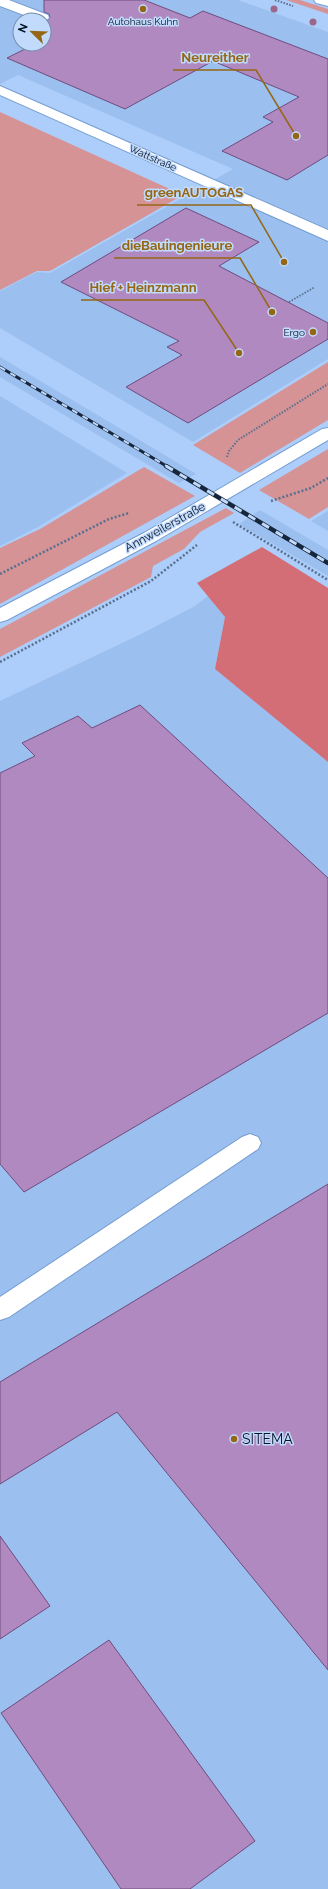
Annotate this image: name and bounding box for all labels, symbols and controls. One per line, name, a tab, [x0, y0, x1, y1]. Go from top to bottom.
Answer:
marker: Autohaus Kuhn	[138, 4, 148, 14]
north arrow	[12, 12, 52, 52]
place label: Autohaus Kuhn	[108, 16, 178, 27]
text: N	[16, 22, 31, 35]
callout: Neureither	[173, 45, 256, 70]
text: Neureither	[181, 50, 249, 65]
street label: Wattstraße	[128, 143, 178, 173]
callout: greenAUTOGAS	[137, 180, 251, 205]
text: greenAUTOGAS	[145, 185, 243, 200]
callout: dieBauingenieure	[114, 233, 240, 258]
text: dieBauingenieure	[122, 238, 233, 253]
callout: Hief + Heinzmann	[81, 275, 204, 300]
text: Hief + Heinzmann	[89, 280, 197, 295]
place label: Ergo	[283, 327, 305, 338]
marker: Ergo	[308, 327, 318, 337]
street label: Annweilerstraße	[122, 499, 208, 555]
place label: SITEMA	[242, 1431, 293, 1447]
marker: SITEMA	[229, 1434, 239, 1444]

